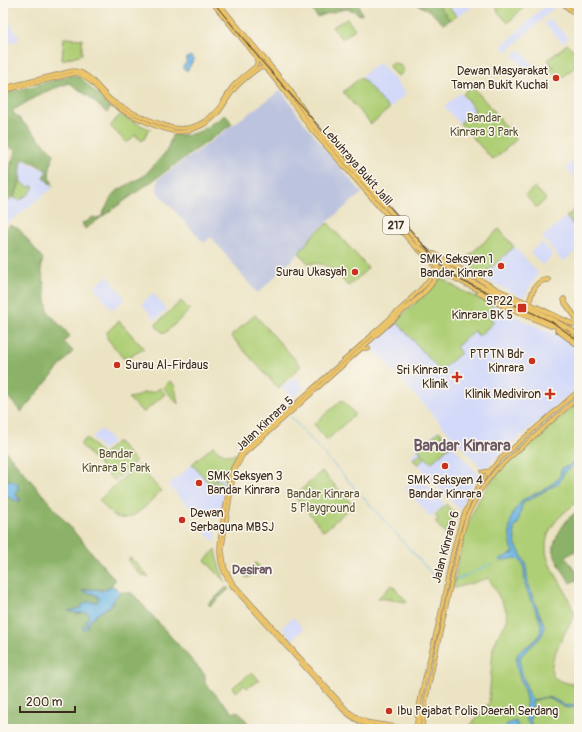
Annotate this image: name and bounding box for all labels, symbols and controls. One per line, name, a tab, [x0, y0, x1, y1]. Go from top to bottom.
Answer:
place label: Dewan Masyarakat Taman Bukit Kuchai	[451, 64, 548, 93]
marker: Dewan Masyarakat Taman Bukit Kuchai	[551, 73, 561, 83]
park label: Bandar Kinrara 3 Park	[450, 111, 518, 140]
street label: Lebuhraya Bukit Jalil	[319, 123, 396, 209]
road number: 217	[383, 216, 409, 234]
place label: SMK Seksyen 1 Bandar Kinrara	[419, 252, 493, 281]
marker: SMK Seksyen 1 Bandar Kinrara	[496, 261, 506, 271]
place label: Surau Ukasyah	[275, 265, 347, 280]
marker: Surau Ukasyah	[350, 267, 360, 277]
place label: SP22 Kinrara BK 5	[451, 294, 513, 323]
marker: SP22 Kinrara BK 5	[516, 302, 528, 314]
place label: PTPTN Bdr Kinrara	[470, 347, 525, 376]
marker: PTPTN Bdr Kinrara	[527, 356, 537, 366]
place label: Surau Al-Firdaus	[125, 358, 209, 373]
marker: Surau Al-Firdaus	[112, 360, 122, 370]
place label: Sri Kinrara Klinik	[396, 363, 448, 392]
marker: Sri Kinrara Klinik	[451, 371, 463, 383]
place label: Klinik Mediviron	[465, 387, 541, 402]
marker: Klinik Mediviron	[544, 388, 556, 400]
street label: Jalan Kinrara 5	[233, 393, 297, 455]
district label: Bandar Kinrara	[413, 436, 511, 456]
park label: Bandar Kinrara 5 Park	[82, 447, 150, 476]
marker: SMK Seksyen 4 Bandar Kinrara	[440, 461, 450, 471]
place label: SMK Seksyen 3 Bandar Kinrara	[207, 469, 283, 498]
place label: SMK Seksyen 4 Bandar Kinrara	[407, 473, 483, 502]
marker: SMK Seksyen 3 Bandar Kinrara	[194, 478, 204, 488]
park label: Bandar Kinrara 5 Playground	[287, 487, 360, 516]
place label: Dewan Serbaguna MBSJ	[190, 506, 274, 535]
street label: Jalan Kinrara 6	[429, 509, 463, 585]
marker: Dewan Serbaguna MBSJ	[177, 515, 187, 525]
district label: Desiran	[232, 562, 273, 578]
scale bar	[20, 688, 75, 714]
text: 200 m	[26, 695, 63, 710]
place label: Ibu Pejabat Polis Daerah Serdang	[397, 704, 558, 719]
marker: Ibu Pejabat Polis Daerah Serdang	[384, 706, 394, 716]

